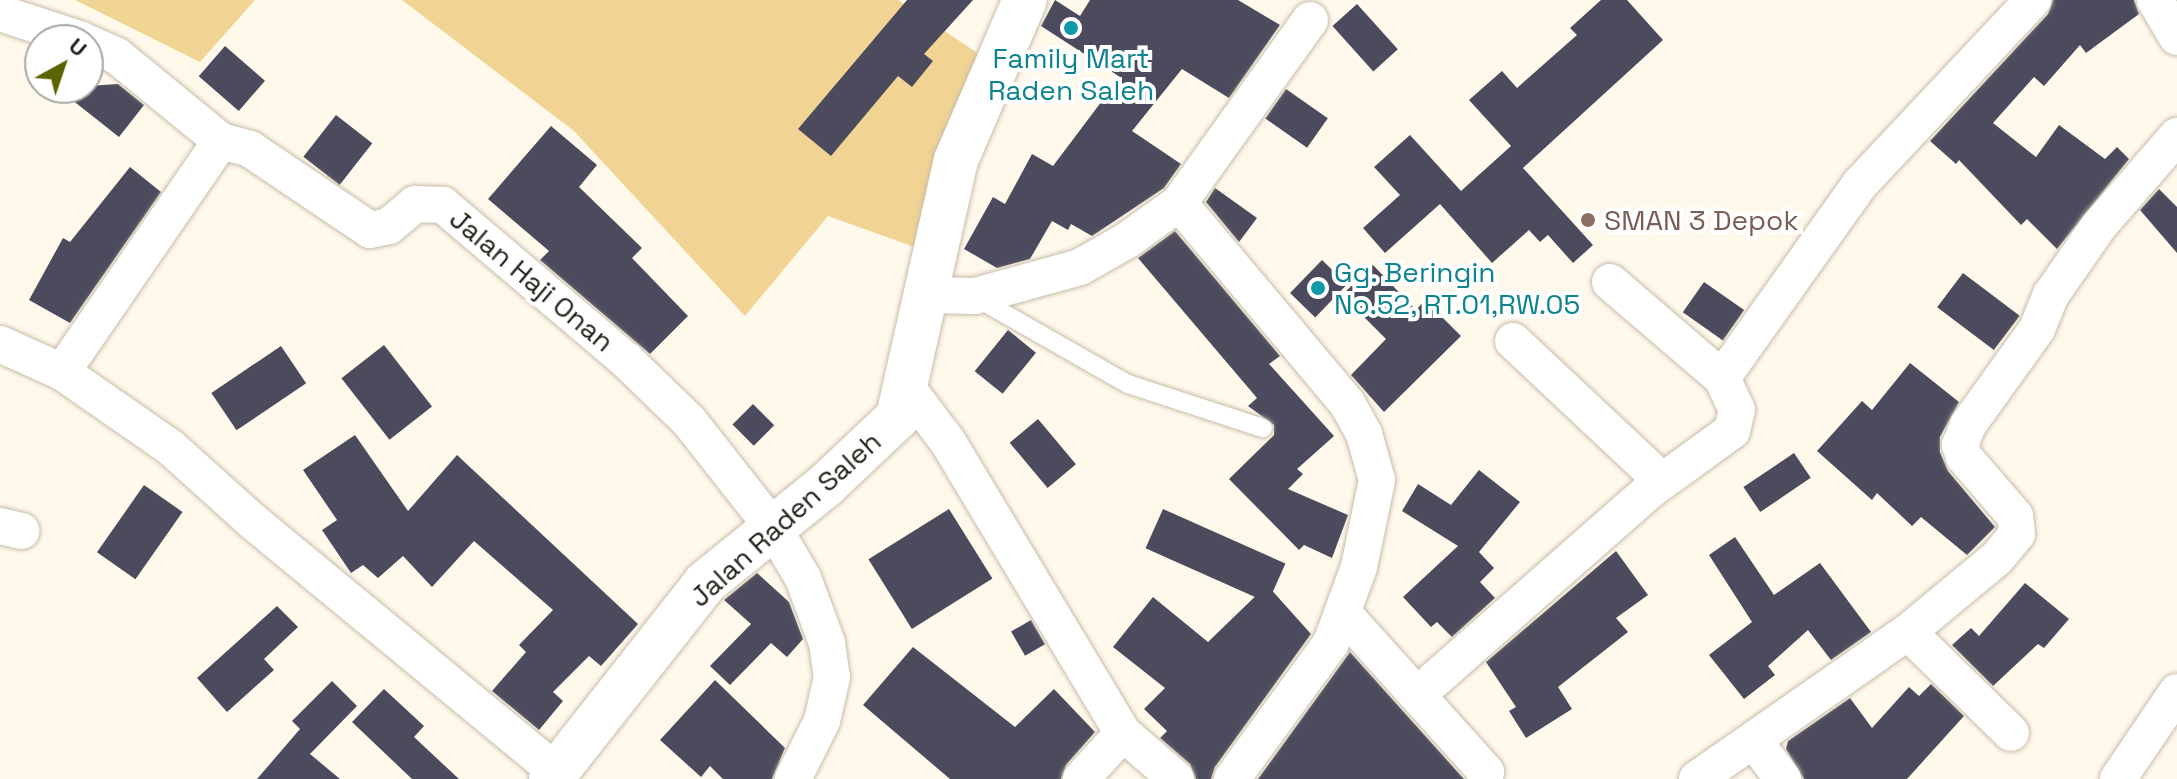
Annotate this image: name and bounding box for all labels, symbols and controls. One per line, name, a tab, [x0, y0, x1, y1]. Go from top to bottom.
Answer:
marker: Family Mart Raden Saleh	[1062, 19, 1080, 37]
north arrow	[24, 24, 104, 104]
text: U	[63, 32, 93, 63]
place label: Family Mart Raden Saleh	[988, 41, 1154, 107]
street label: Jalan Haji Onan	[443, 202, 621, 358]
place label: SMAN 3 Depok	[1604, 203, 1798, 237]
marker: SMAN 3 Depok	[1579, 211, 1597, 229]
place label: Gg. Beringin No.52, RT.01,RW.05	[1334, 255, 1581, 321]
marker: Gg. Beringin No.52, RT.01,RW.05	[1309, 279, 1327, 297]
street label: Jalan Raden Saleh	[683, 424, 887, 614]

